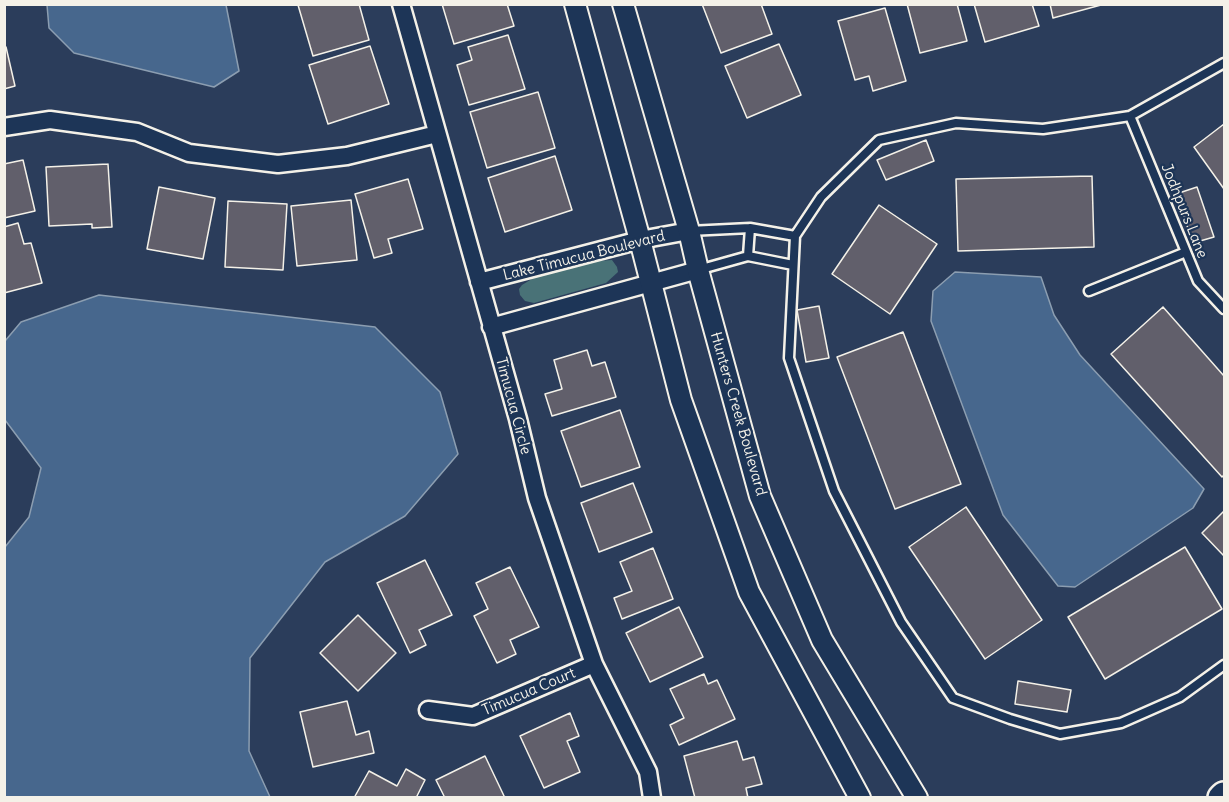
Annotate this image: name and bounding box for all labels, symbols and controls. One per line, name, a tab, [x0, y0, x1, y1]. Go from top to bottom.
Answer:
street label: Jodhpurs Lane	[1157, 161, 1211, 261]
street label: Lake Timucua Boulevard	[501, 227, 667, 285]
street label: Hunters Creek Boulevard	[706, 330, 770, 498]
street label: Timucua Circle	[491, 356, 535, 456]
street label: Timucua Court	[480, 664, 578, 720]

